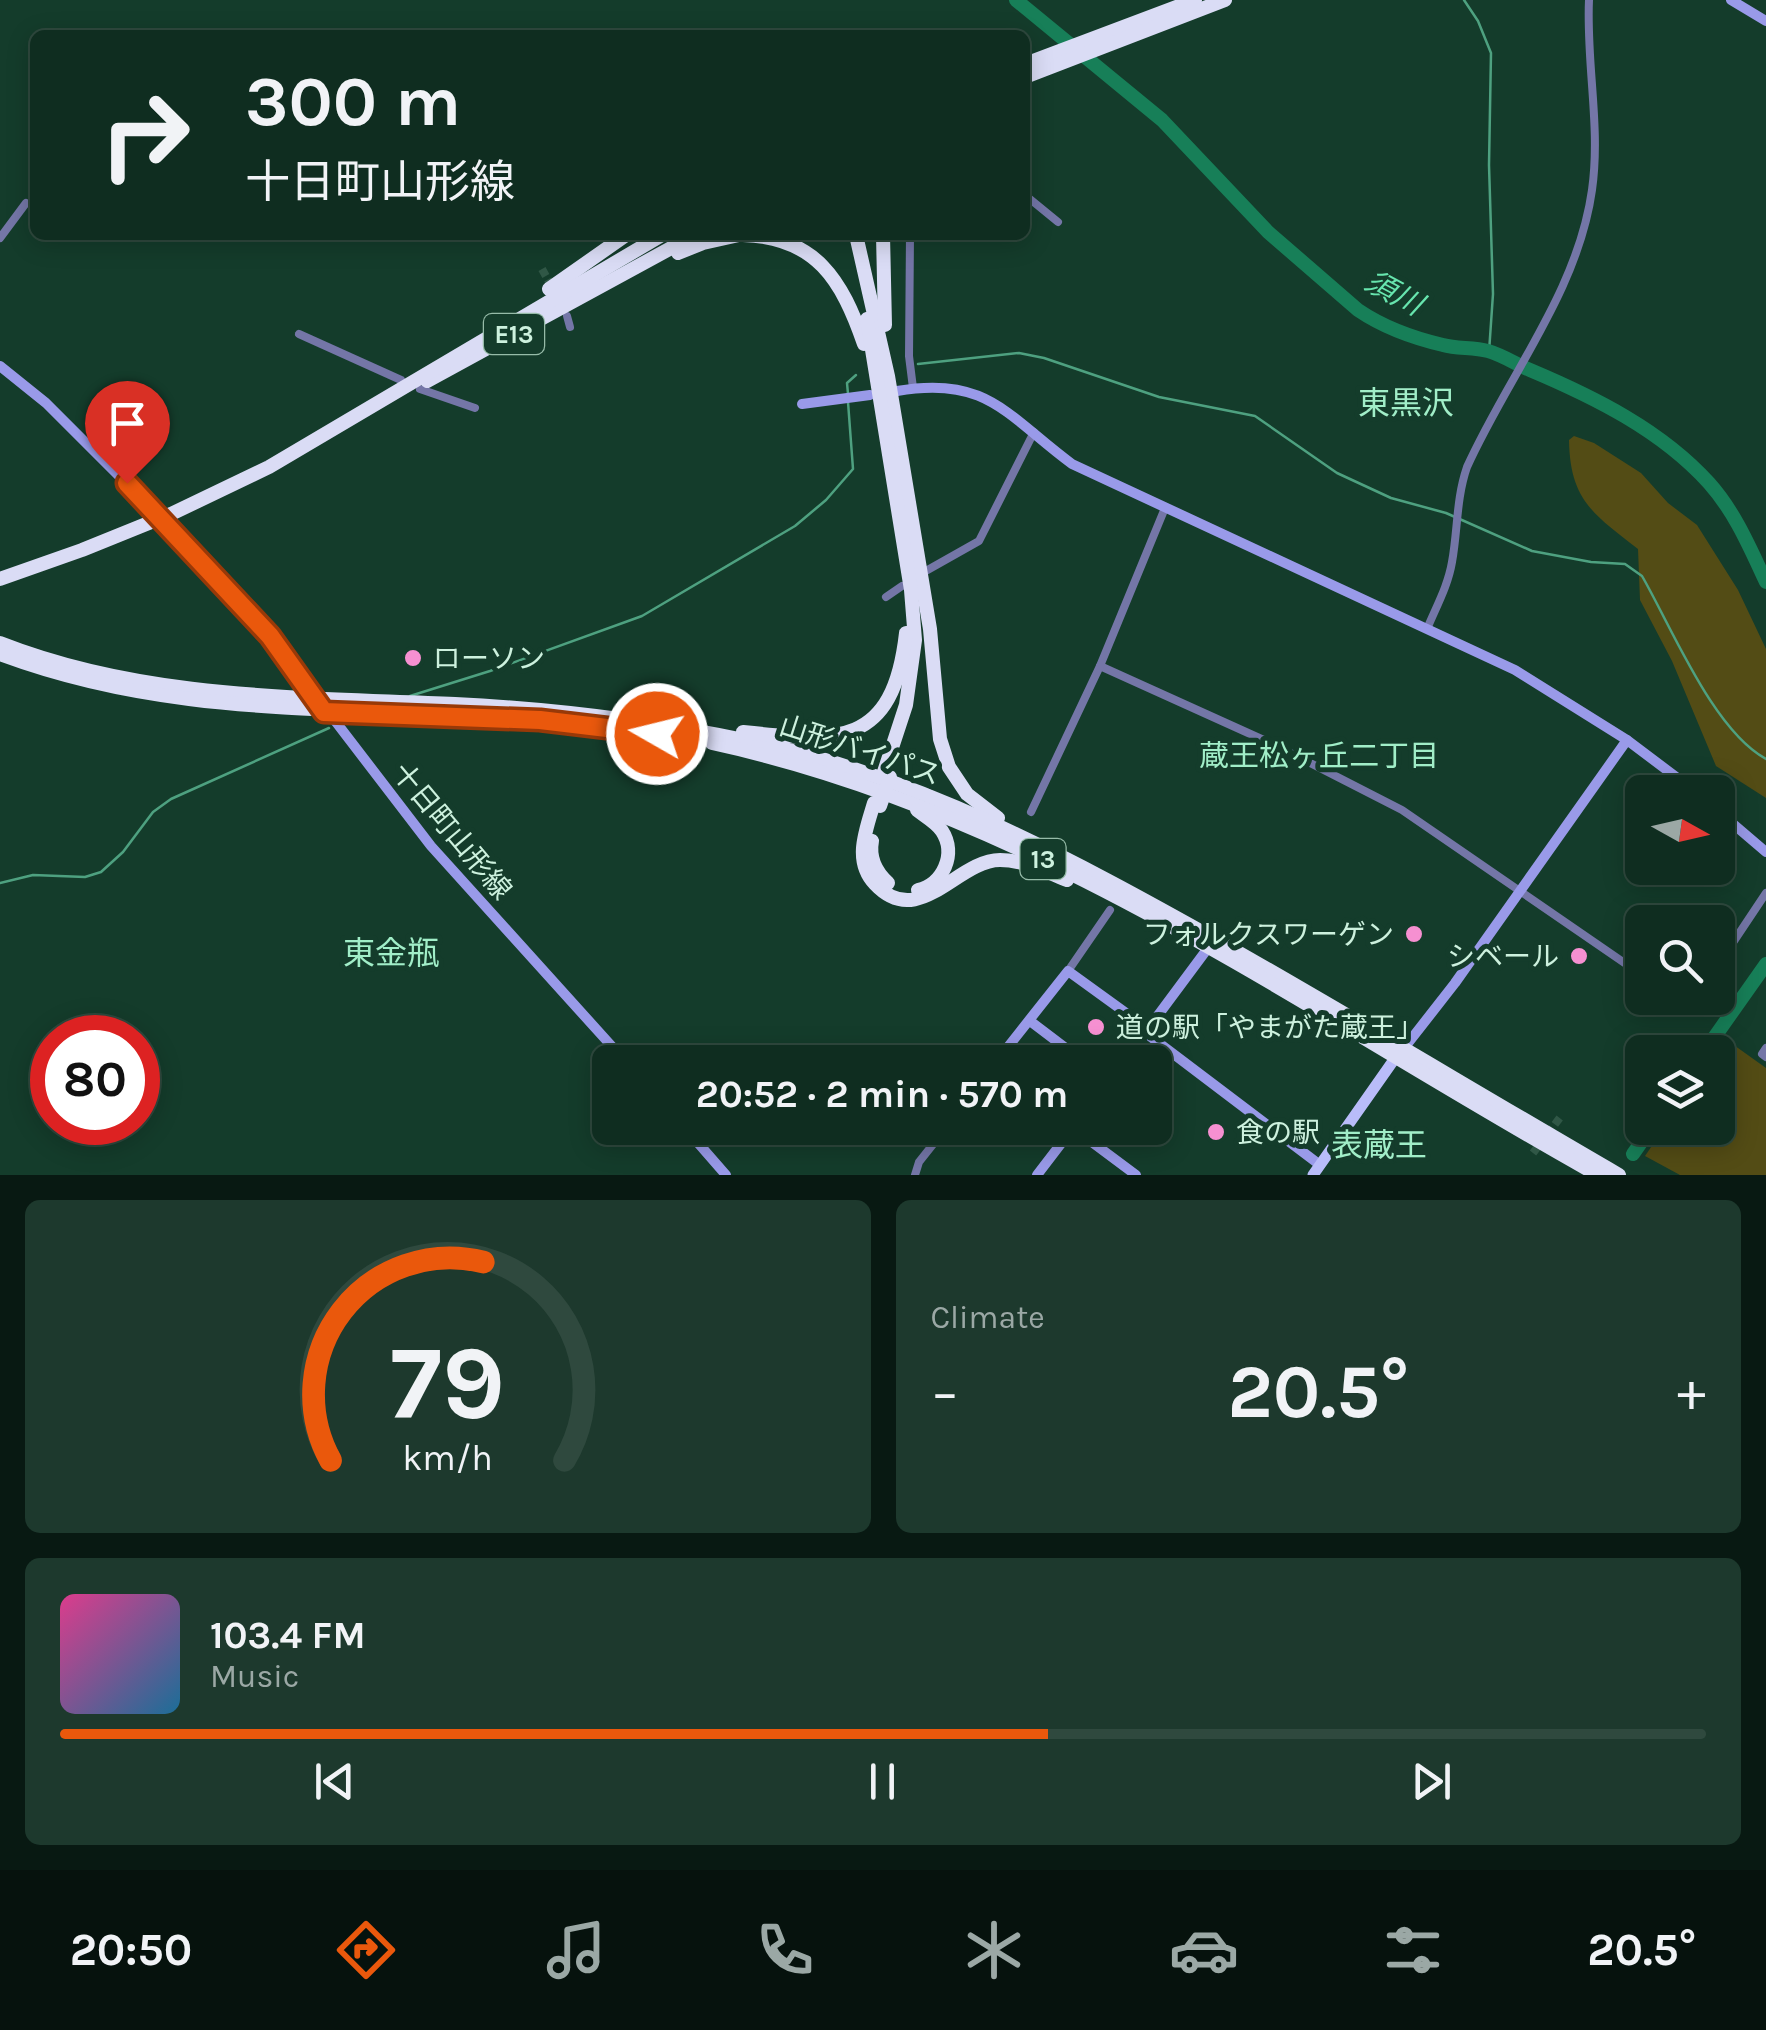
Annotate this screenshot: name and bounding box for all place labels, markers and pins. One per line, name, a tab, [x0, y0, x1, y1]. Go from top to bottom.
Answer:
pin	[85, 381, 170, 484]
place label: ローソン	[433, 642, 545, 675]
marker: ローソン	[402, 647, 424, 669]
place label: フォルクスワーゲン	[1143, 918, 1394, 951]
marker: フォルクスワーゲン	[1403, 923, 1425, 945]
place label: シベール	[1447, 940, 1559, 973]
marker: シベール	[1568, 945, 1590, 967]
place label: 道の駅「やまがた蔵王」	[1116, 1011, 1424, 1044]
marker: 道の駅「やまがた蔵王」	[1085, 1016, 1107, 1038]
place label: 食の駅	[1236, 1116, 1320, 1149]
marker: 食の駅	[1205, 1121, 1227, 1143]

